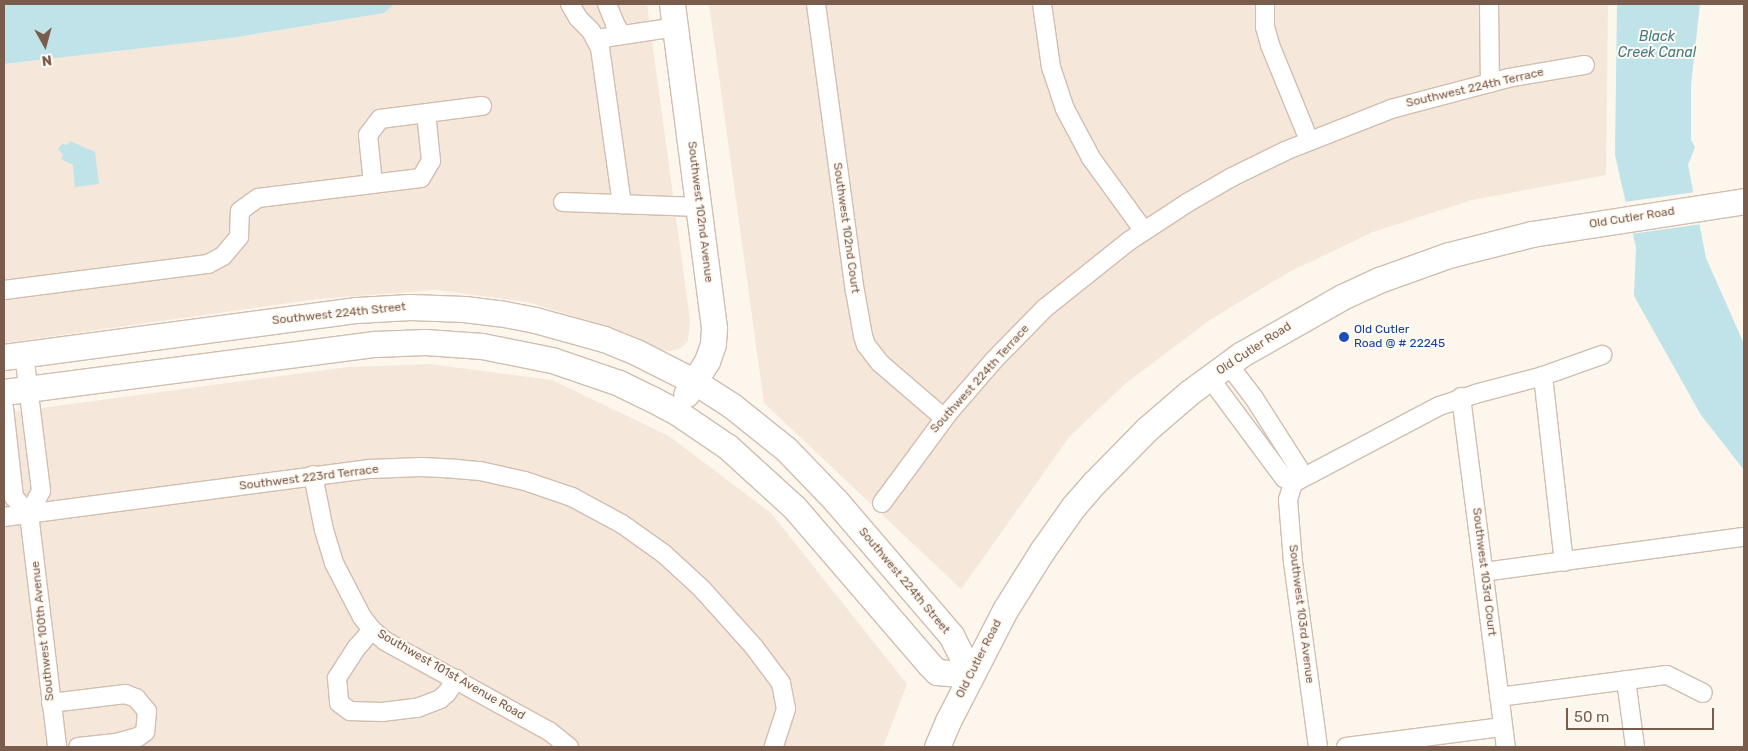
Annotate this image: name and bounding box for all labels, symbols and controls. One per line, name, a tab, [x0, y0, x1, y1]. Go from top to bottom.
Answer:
north arrow	[20, 20, 70, 70]
water label: Black Creek Canal	[1618, 29, 1696, 62]
text: N	[41, 51, 53, 69]
street label: Southwest 224th Terrace	[1405, 65, 1545, 111]
street label: Southwest 102nd Avenue	[684, 140, 716, 284]
street label: Southwest 102nd Court	[830, 162, 862, 294]
street label: Old Cutler Road	[1588, 204, 1676, 232]
street label: Southwest 224th Street	[271, 300, 407, 328]
street label: Old Cutler Road	[1214, 319, 1294, 379]
street label: Southwest 224th Terrace	[927, 322, 1033, 436]
place label: Old Cutler Road @ # 22245	[1354, 323, 1445, 351]
marker: Old Cutler Road @ # 22245	[1338, 331, 1350, 343]
street label: Southwest 223rd Terrace	[238, 462, 380, 494]
street label: Southwest 103rd Court	[1469, 507, 1499, 637]
street label: Southwest 224th Street	[855, 525, 953, 637]
street label: Southwest 103rd Avenue	[1285, 544, 1317, 684]
street label: Southwest 100th Avenue	[28, 560, 58, 702]
street label: Old Cutler Road	[953, 617, 1005, 701]
street label: Southwest 101st Avenue Road	[374, 627, 528, 723]
scale bar	[1568, 698, 1716, 730]
text: 50 m	[1574, 708, 1609, 726]

